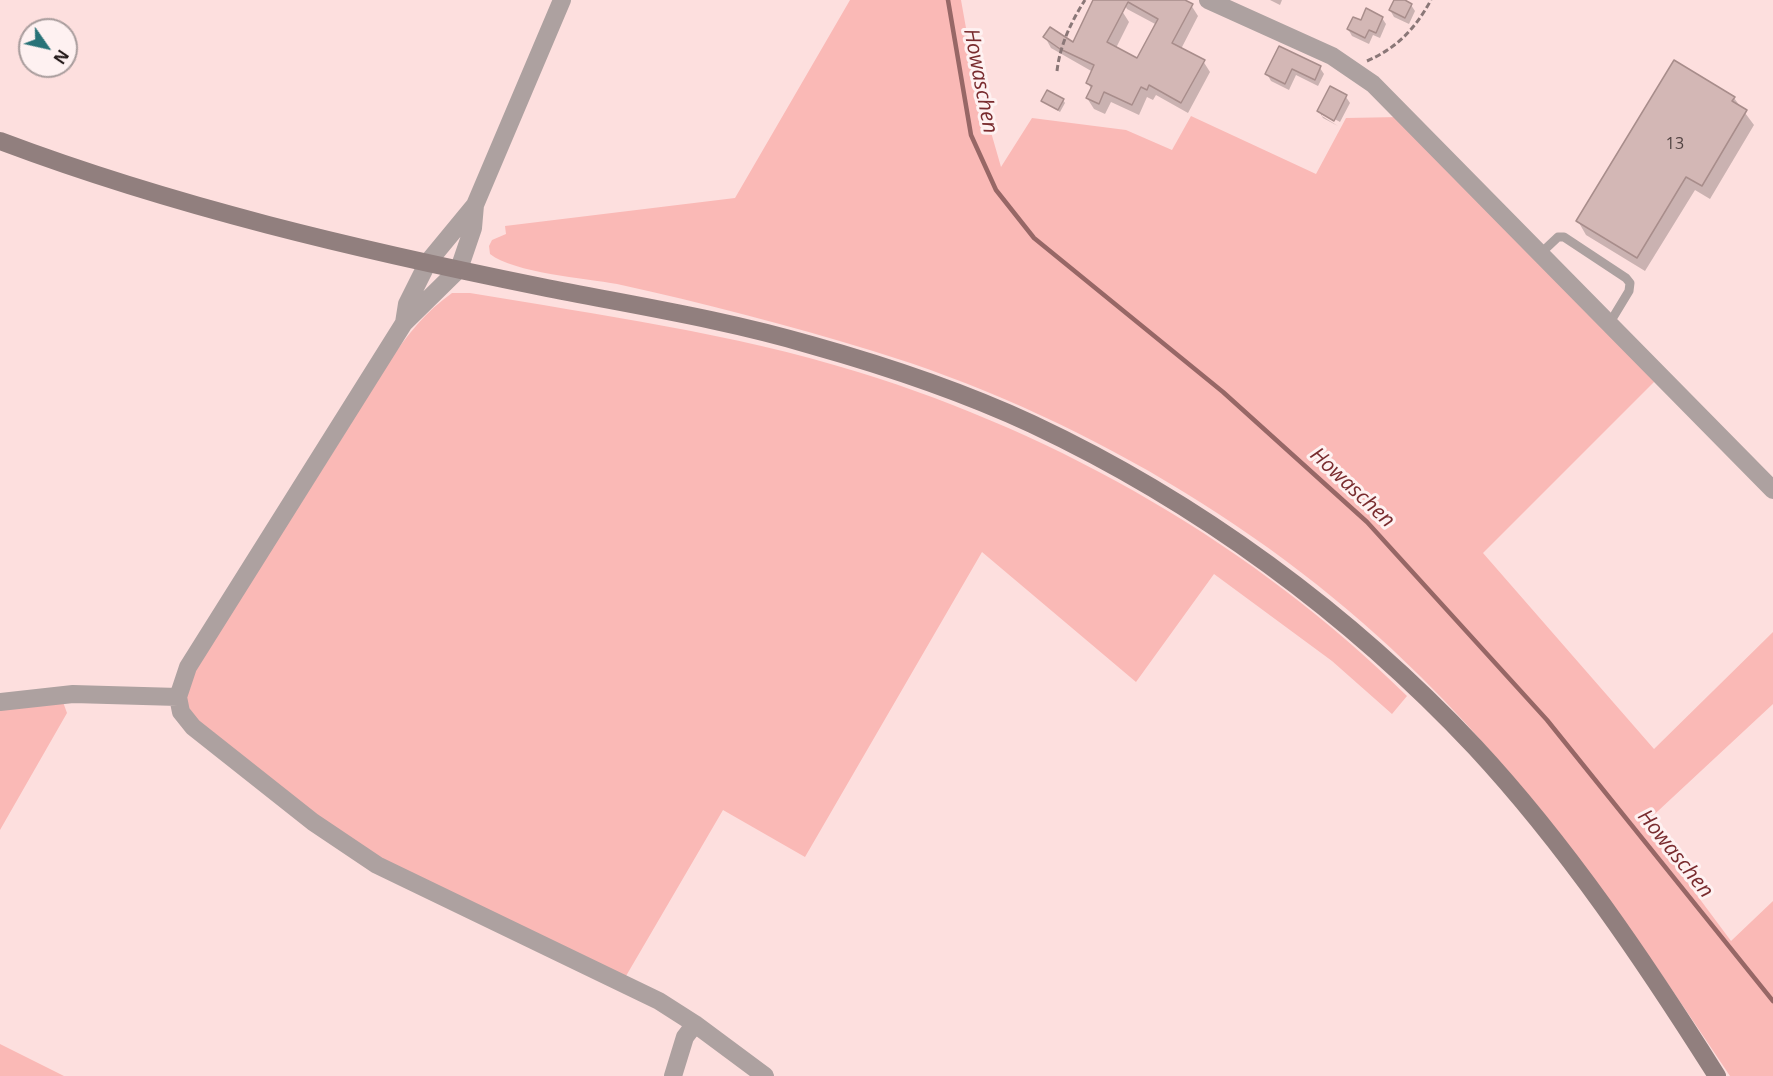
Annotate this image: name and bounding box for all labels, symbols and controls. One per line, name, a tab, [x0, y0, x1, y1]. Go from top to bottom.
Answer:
north arrow	[18, 18, 78, 78]
water label: Howaschen	[957, 26, 1003, 136]
text: N	[49, 45, 74, 68]
house number: 13	[1666, 134, 1684, 154]
water label: Howaschen	[1305, 443, 1399, 533]
water label: Howaschen	[1632, 805, 1718, 903]

